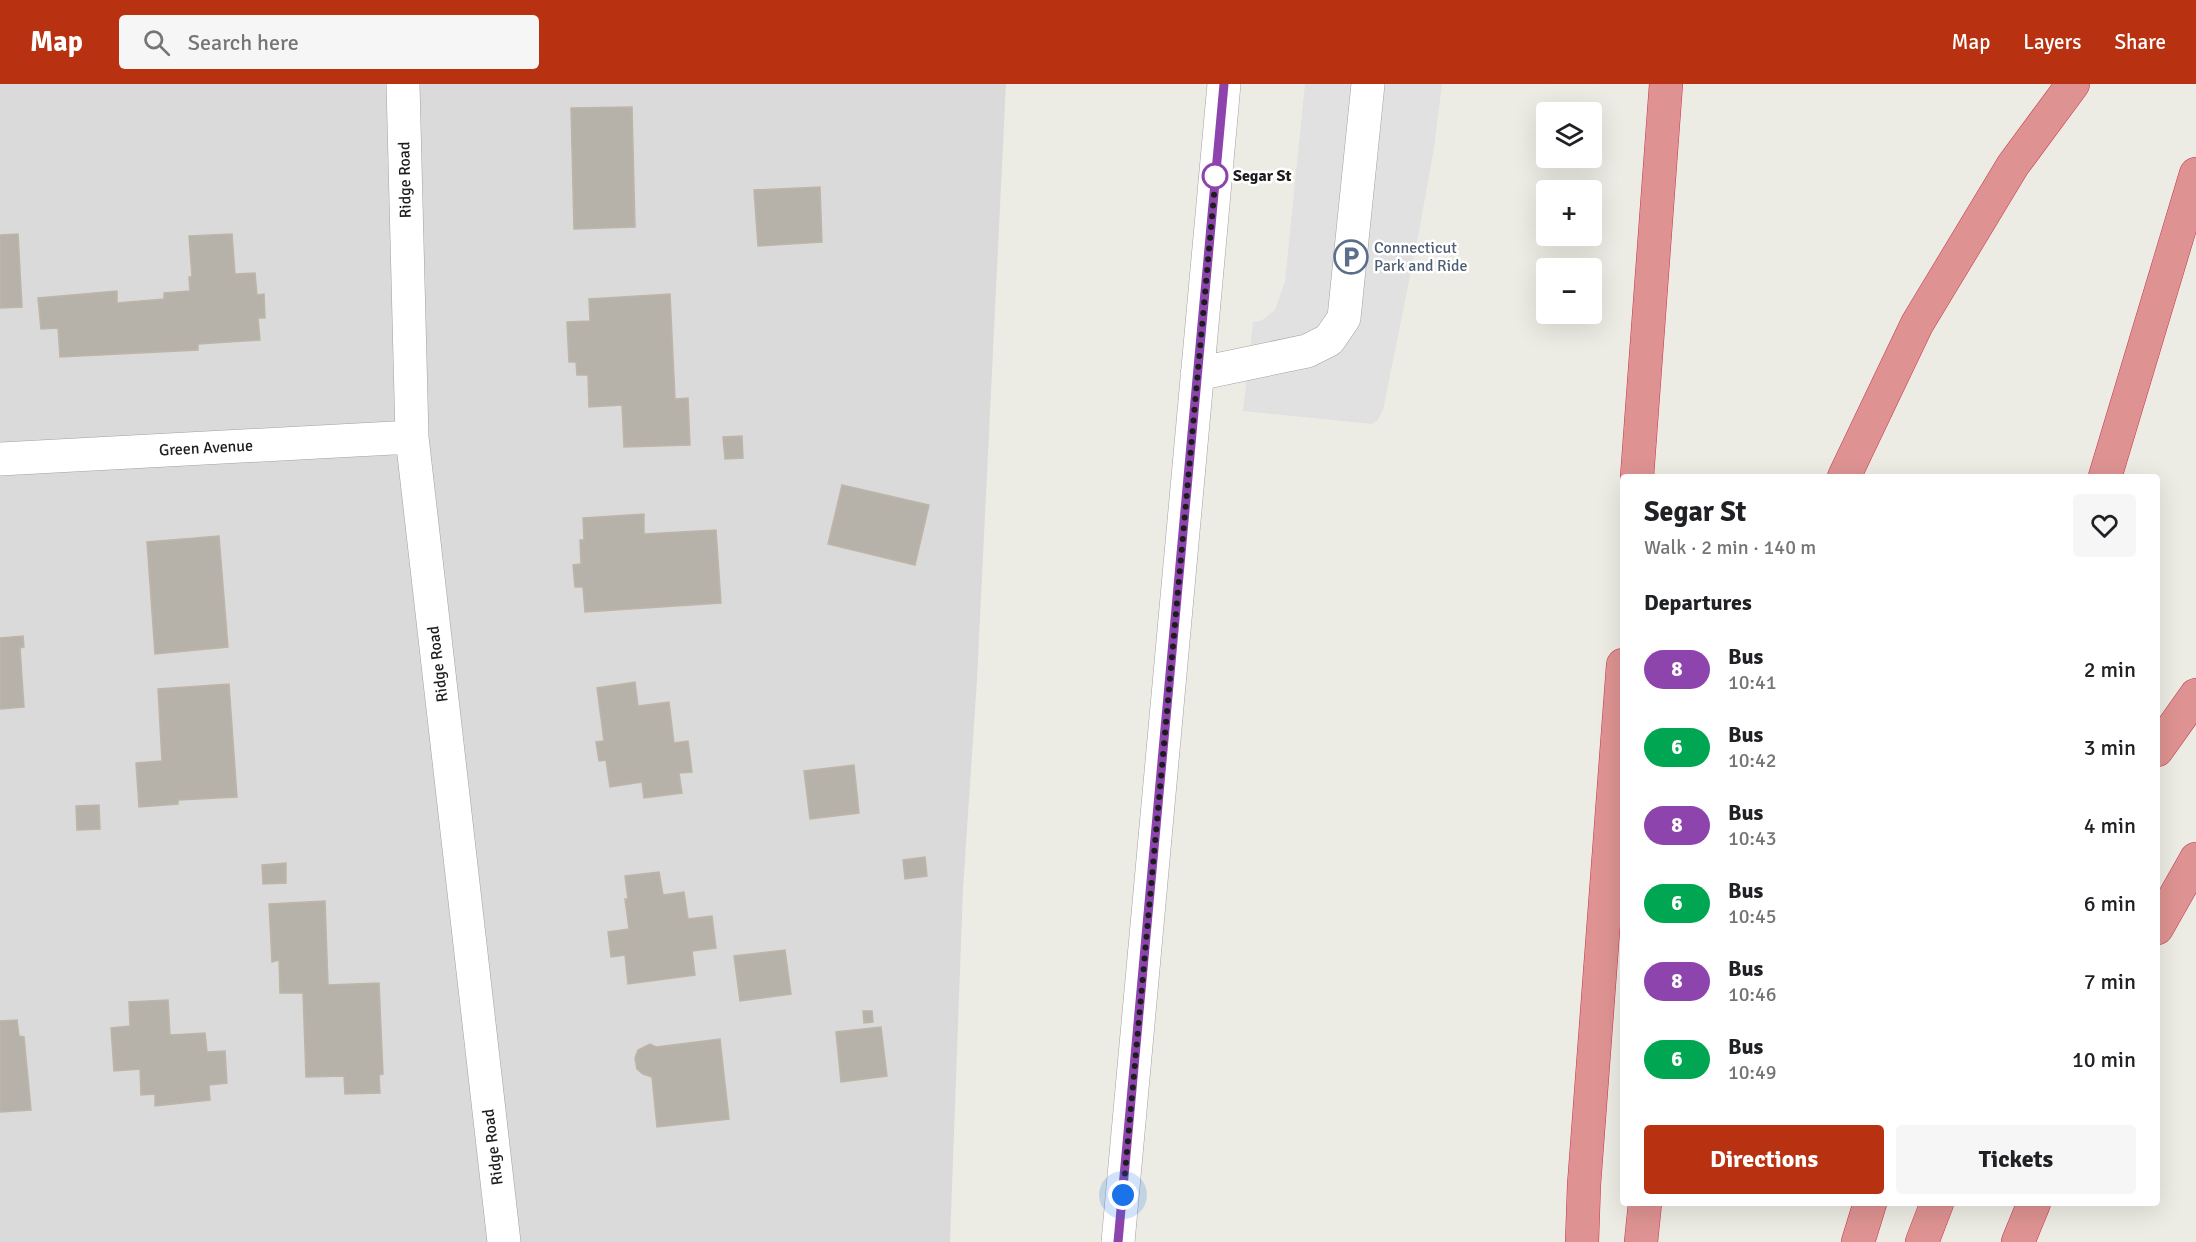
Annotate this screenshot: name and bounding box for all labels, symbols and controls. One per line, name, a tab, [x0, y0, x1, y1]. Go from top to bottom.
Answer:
search box	[119, 15, 539, 69]
text: Map	[30, 25, 83, 59]
icon: search	[140, 26, 173, 59]
text: Search here	[188, 29, 299, 56]
text: Map	[1952, 29, 1990, 55]
text: Layers	[2023, 29, 2081, 55]
text: Share	[2114, 29, 2166, 55]
map controls	[1536, 102, 1602, 324]
button: layers	[1536, 102, 1602, 168]
street label: Ridge Road	[394, 142, 416, 218]
marker: Segar St	[1202, 163, 1228, 189]
place label: Segar St	[1233, 166, 1291, 186]
button: +	[1536, 180, 1602, 246]
place label: Connecticut Park and Ride	[1374, 238, 1468, 276]
parking icon: Connecticut Park and Ride	[1333, 239, 1369, 275]
button: −	[1536, 258, 1602, 324]
street label: Green Avenue	[158, 436, 254, 460]
button: heart	[2073, 494, 2136, 557]
text: Segar St	[1644, 495, 1746, 529]
text: Walk · 2 min · 140 m	[1644, 535, 1816, 560]
text: Departures	[1644, 589, 1752, 616]
street label: Ridge Road	[423, 625, 453, 703]
text: Bus	[1728, 643, 1763, 670]
text: 8	[1671, 656, 1683, 682]
text: 2 min	[2084, 656, 2136, 683]
text: 10:41	[1728, 670, 1777, 695]
text: Bus	[1728, 721, 1763, 748]
text: 6	[1671, 734, 1683, 760]
text: 3 min	[2084, 734, 2136, 761]
text: 10:42	[1728, 748, 1777, 773]
text: Bus	[1728, 799, 1763, 826]
text: 8	[1671, 812, 1683, 838]
text: 4 min	[2084, 812, 2136, 839]
text: 10:43	[1728, 826, 1777, 851]
text: Bus	[1728, 877, 1763, 904]
text: 6	[1671, 890, 1683, 916]
text: 6 min	[2084, 890, 2136, 917]
text: 10:45	[1728, 904, 1777, 929]
text: Bus	[1728, 955, 1763, 982]
text: 8	[1671, 968, 1683, 994]
text: 7 min	[2084, 968, 2136, 995]
text: 10:46	[1728, 982, 1777, 1007]
text: Bus	[1728, 1033, 1763, 1060]
text: 6	[1671, 1046, 1683, 1072]
text: 10 min	[2072, 1046, 2136, 1073]
text: 10:49	[1728, 1060, 1777, 1085]
street label: Ridge Road	[478, 1108, 508, 1186]
button: Directions	[1644, 1125, 1884, 1194]
button: Tickets	[1896, 1125, 2136, 1194]
your location	[1108, 1180, 1138, 1210]

